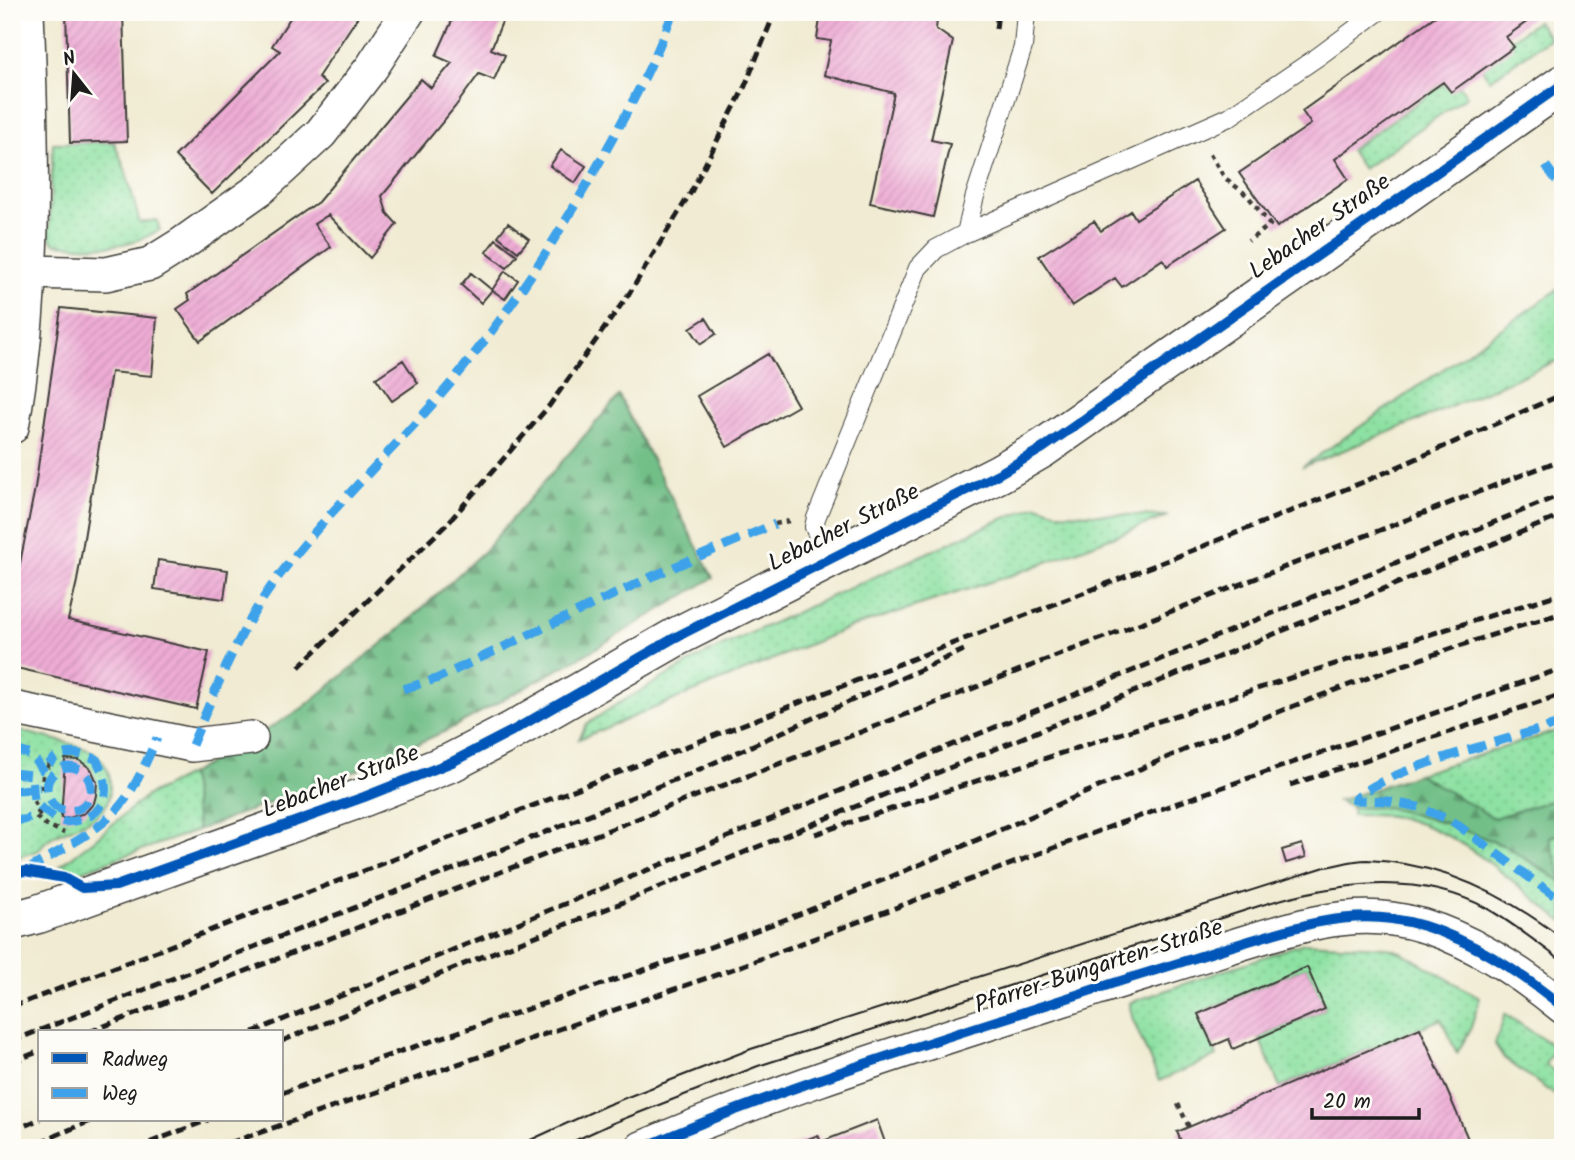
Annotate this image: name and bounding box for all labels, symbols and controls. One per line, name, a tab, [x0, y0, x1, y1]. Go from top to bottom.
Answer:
north arrow	[38, 38, 108, 108]
text: N	[59, 44, 80, 76]
street label: Lebacher Straße	[1241, 163, 1399, 291]
street label: Lebacher Straße	[761, 473, 927, 583]
street label: Lebacher Straße	[257, 734, 426, 830]
street label: Pfarrer-Bungarten-Straße	[970, 908, 1228, 1026]
legend	[38, 1030, 284, 1122]
text: Radweg	[102, 1044, 168, 1077]
scale bar	[1312, 1076, 1419, 1120]
text: Weg	[102, 1078, 138, 1111]
text: 20 m	[1323, 1086, 1371, 1119]

